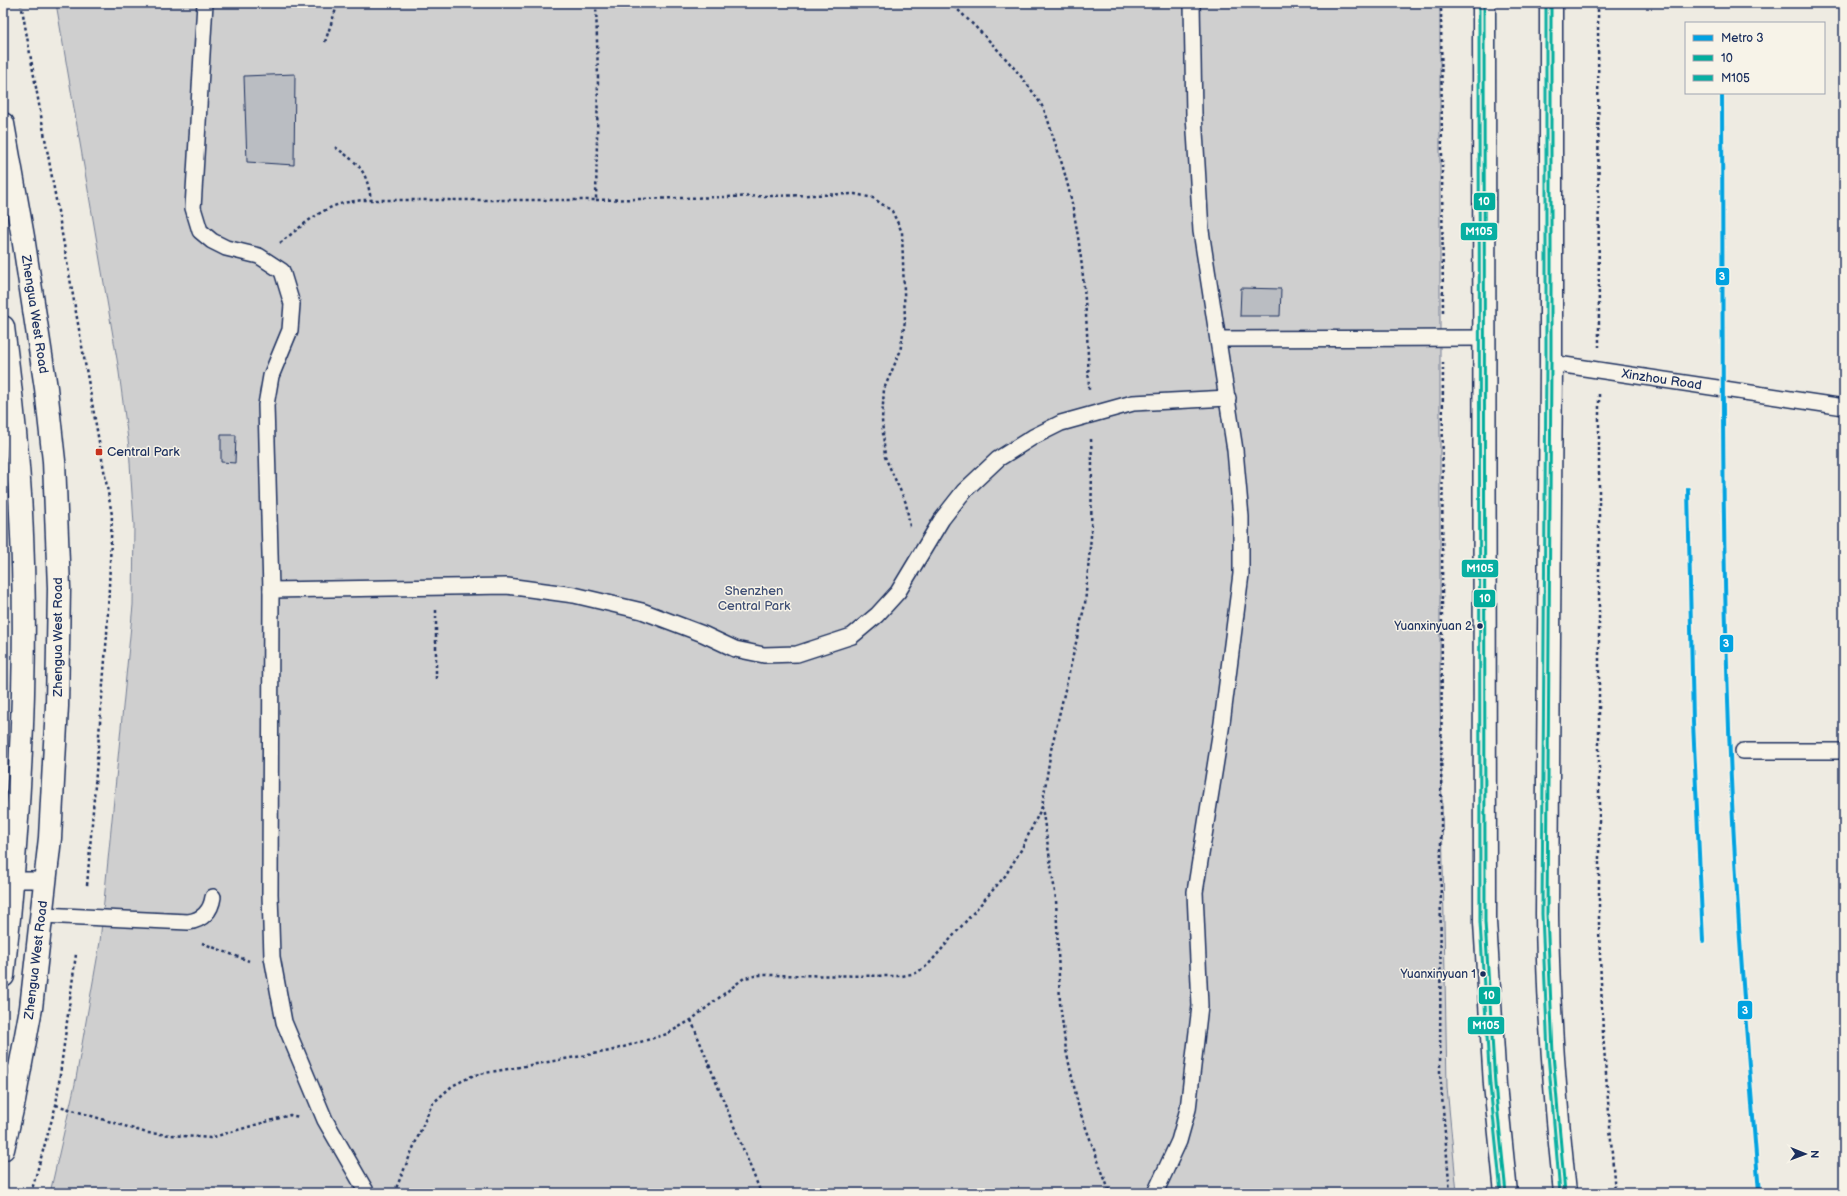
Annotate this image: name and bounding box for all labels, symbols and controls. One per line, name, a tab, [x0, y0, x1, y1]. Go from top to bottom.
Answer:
legend	[1685, 22, 1825, 94]
text: Metro 3	[1721, 31, 1764, 46]
text: 10	[1721, 51, 1733, 66]
text: M105	[1721, 71, 1750, 86]
line badge: 10	[1473, 192, 1496, 211]
text: 10	[1478, 195, 1490, 208]
line badge: M105	[1460, 222, 1498, 241]
text: M105	[1465, 225, 1493, 238]
street label: Zhengua West Road	[18, 253, 52, 375]
line badge: 3	[1715, 267, 1730, 286]
text: 3	[1719, 270, 1726, 283]
street label: Xinzhou Road	[1620, 366, 1703, 394]
place label: Central Park	[107, 444, 180, 460]
marker: Central Park	[94, 447, 104, 457]
line badge: M105	[1461, 559, 1499, 578]
text: M105	[1466, 562, 1494, 575]
street label: Zhengua West Road	[50, 577, 66, 698]
park label: Shenzhen Central Park	[718, 583, 791, 614]
line badge: 10	[1473, 589, 1496, 608]
text: 10	[1479, 592, 1491, 605]
place label: Yuanxinyuan 2	[1393, 619, 1472, 634]
marker: Yuanxinyuan 2	[1475, 621, 1485, 631]
line badge: 3	[1719, 634, 1734, 653]
text: 3	[1723, 637, 1730, 650]
street label: Zhengua West Road	[21, 900, 51, 1021]
place label: Yuanxinyuan 1	[1400, 967, 1476, 982]
marker: Yuanxinyuan 1	[1478, 969, 1488, 979]
line badge: 10	[1478, 986, 1501, 1005]
text: 10	[1483, 989, 1495, 1002]
line badge: 3	[1737, 1000, 1753, 1020]
text: 3	[1742, 1004, 1749, 1017]
line badge: M105	[1467, 1016, 1505, 1035]
text: M105	[1472, 1019, 1500, 1032]
north arrow	[1785, 1134, 1825, 1174]
text: N	[1808, 1150, 1821, 1158]

